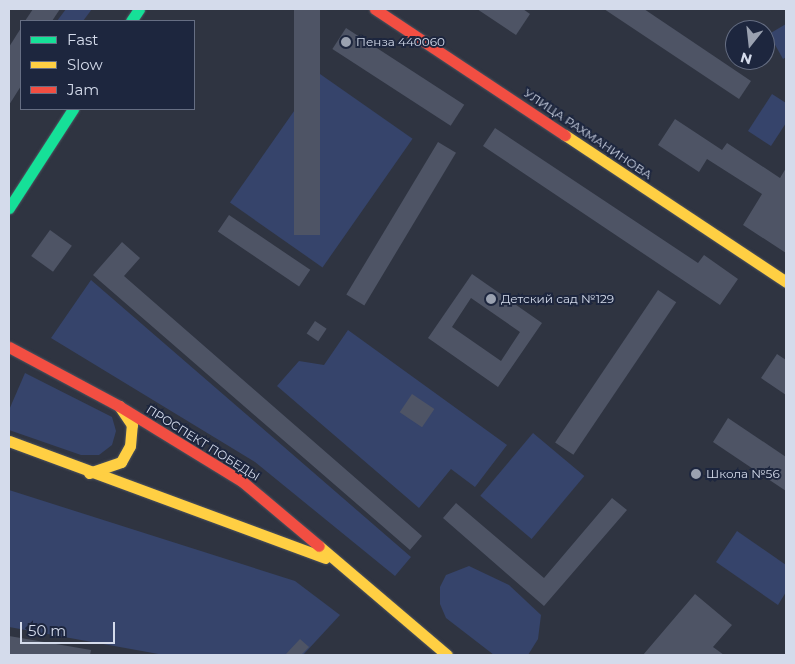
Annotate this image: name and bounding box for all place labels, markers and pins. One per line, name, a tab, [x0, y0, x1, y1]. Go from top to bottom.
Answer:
place label: Пенза 440060	[356, 35, 445, 49]
marker: Пенза 440060	[340, 36, 352, 48]
place label: Детский сад №129	[501, 292, 614, 306]
marker: Детский сад №129	[485, 293, 497, 305]
place label: Школа №56	[706, 467, 780, 481]
marker: Школа №56	[690, 468, 702, 480]

